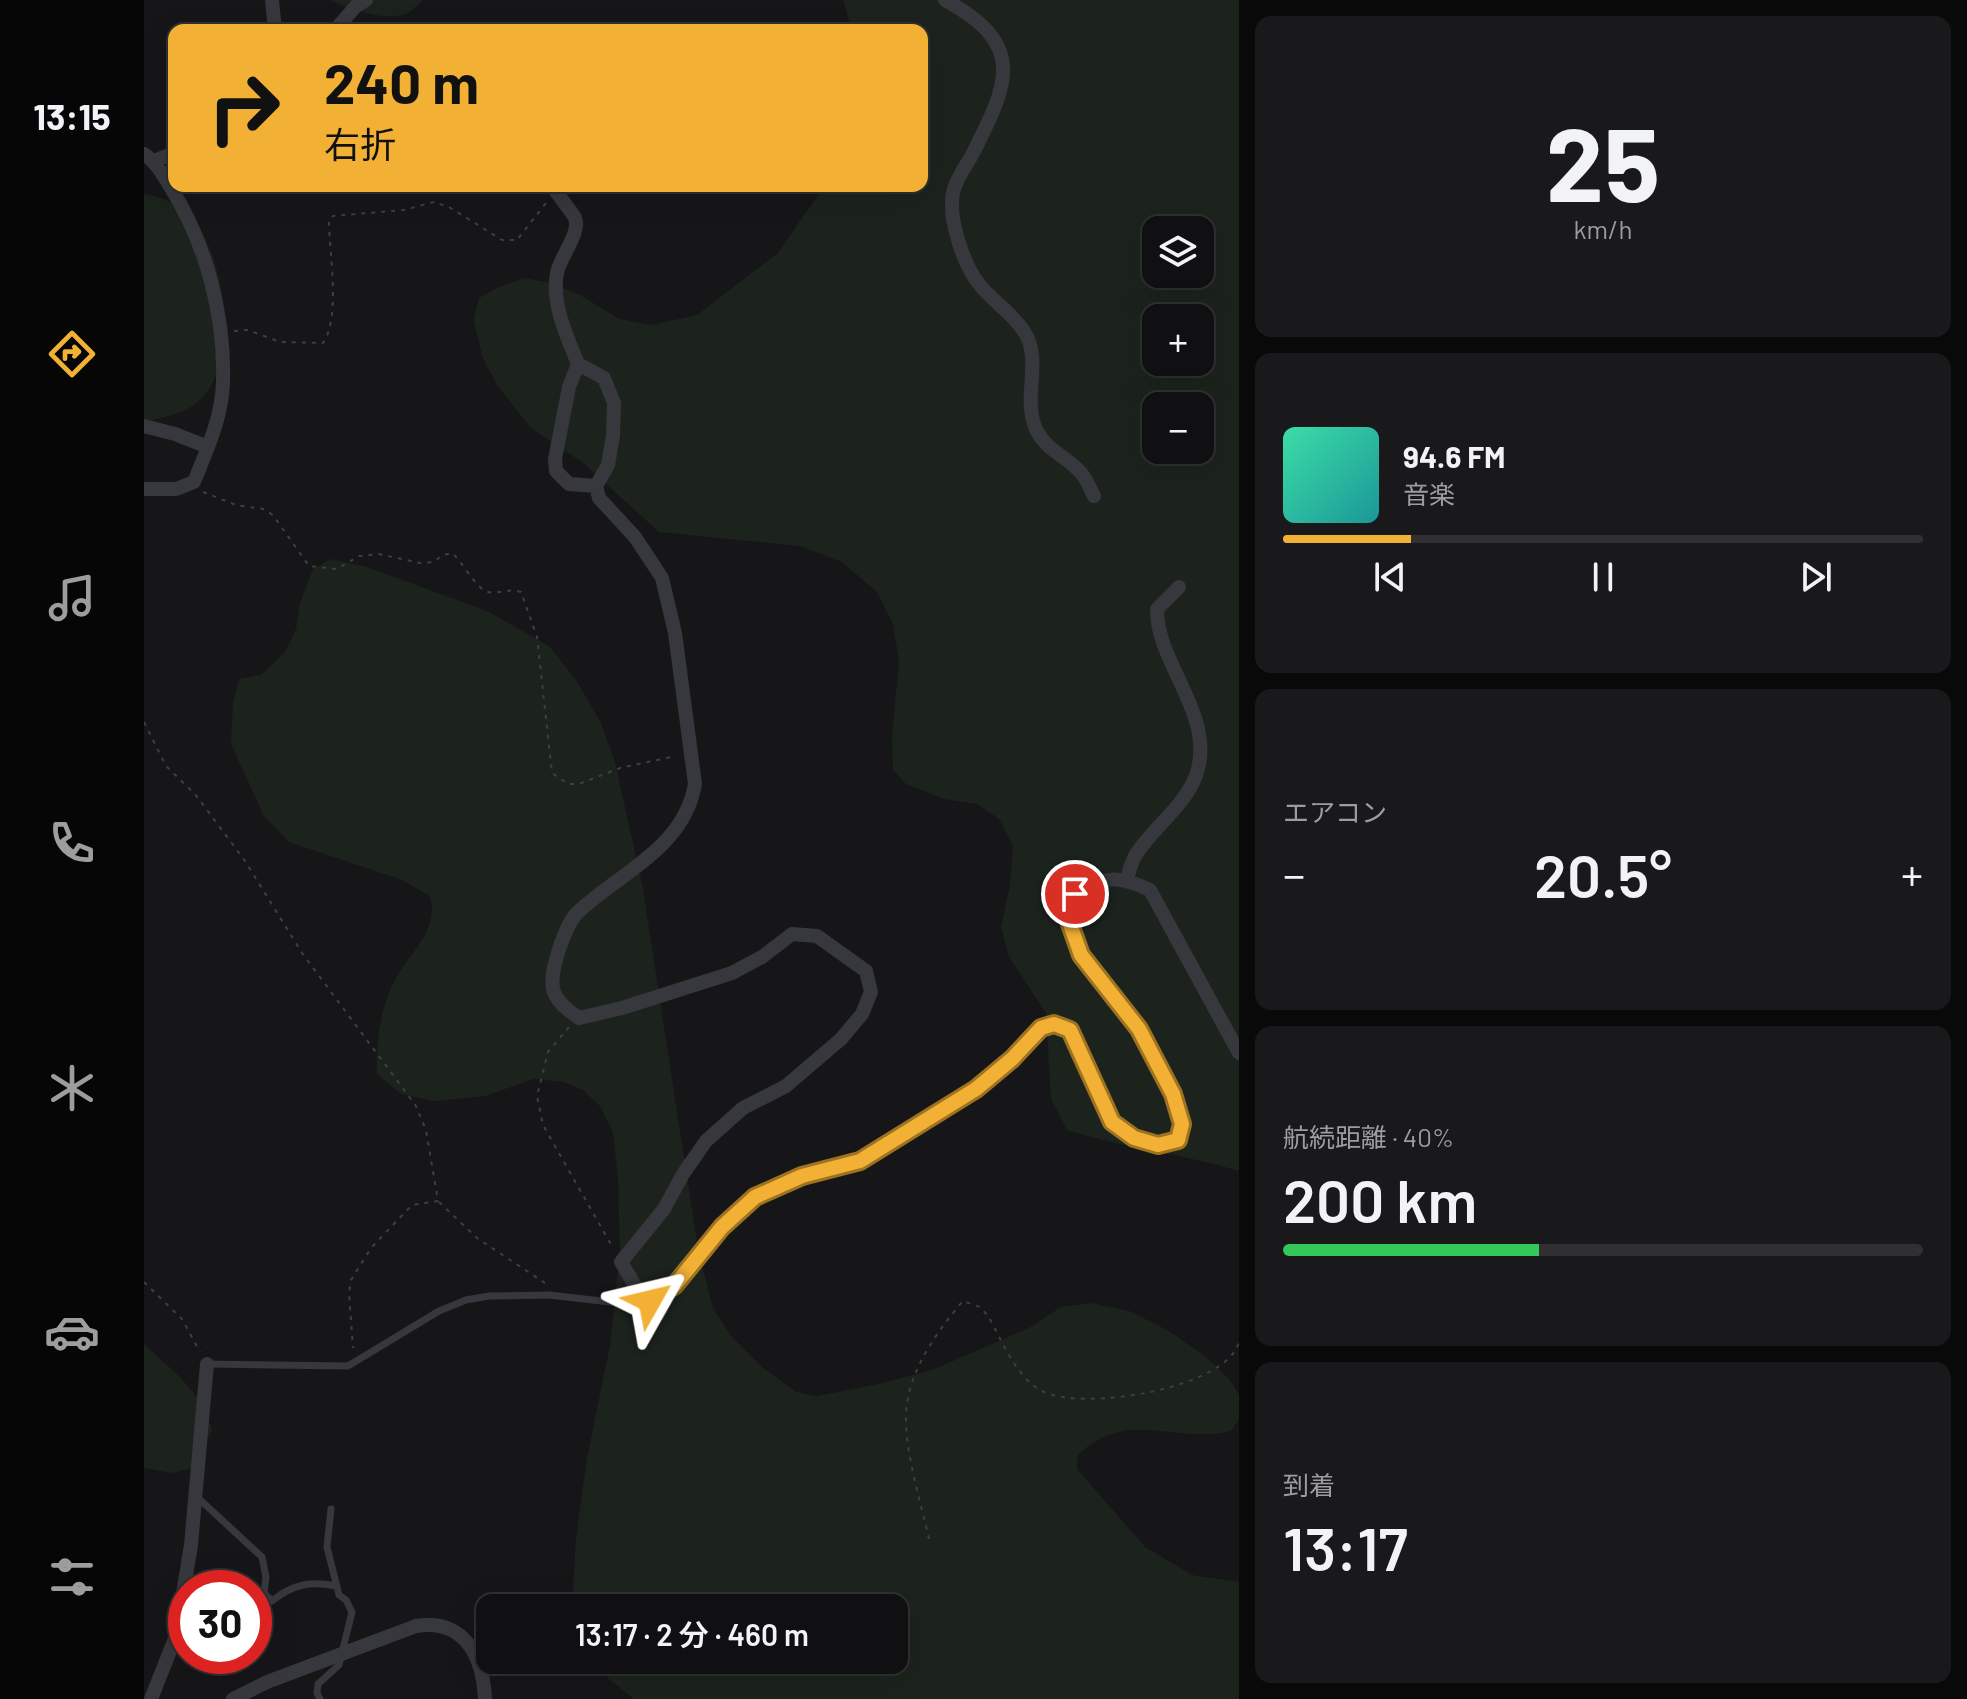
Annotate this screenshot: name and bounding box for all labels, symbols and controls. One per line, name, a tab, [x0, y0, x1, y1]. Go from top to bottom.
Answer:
text: 240 m	[324, 48, 479, 115]
icon: right	[192, 56, 296, 160]
text: 13:15	[33, 94, 111, 137]
text: 25	[1546, 98, 1660, 223]
text: 右折	[324, 122, 396, 165]
text: km/h	[1574, 213, 1632, 244]
map controls	[1142, 216, 1214, 464]
button: layers	[1142, 216, 1214, 288]
button: +	[1142, 304, 1214, 376]
icon: directions	[44, 326, 100, 382]
button: −	[1142, 392, 1214, 464]
text: 94.6 FM	[1403, 438, 1506, 474]
text: 音楽	[1403, 478, 1455, 509]
icon: previous	[1368, 555, 1412, 599]
icon: pause	[1581, 555, 1625, 599]
icon: next	[1794, 555, 1838, 599]
icon: music	[44, 570, 100, 626]
text: エアコン	[1283, 796, 1387, 827]
icon: phone	[44, 815, 100, 871]
text: 20.5°	[1534, 838, 1672, 910]
text: −	[1283, 847, 1305, 900]
text: +	[1901, 847, 1923, 900]
pin	[1041, 860, 1109, 928]
icon: arrive	[1053, 872, 1097, 916]
icon: climate	[44, 1060, 100, 1116]
text: 航続距離 · 40%	[1283, 1121, 1454, 1152]
text: 200 km	[1283, 1163, 1477, 1235]
position arrow	[608, 1259, 692, 1343]
icon: car	[44, 1304, 100, 1360]
text: 到着	[1283, 1469, 1335, 1500]
text: 13:17	[1283, 1511, 1408, 1583]
icon: filters	[44, 1549, 100, 1605]
speed limit sign: 30	[168, 1570, 272, 1674]
text: 13:17 · 2 分 · 460 m	[575, 1616, 809, 1652]

